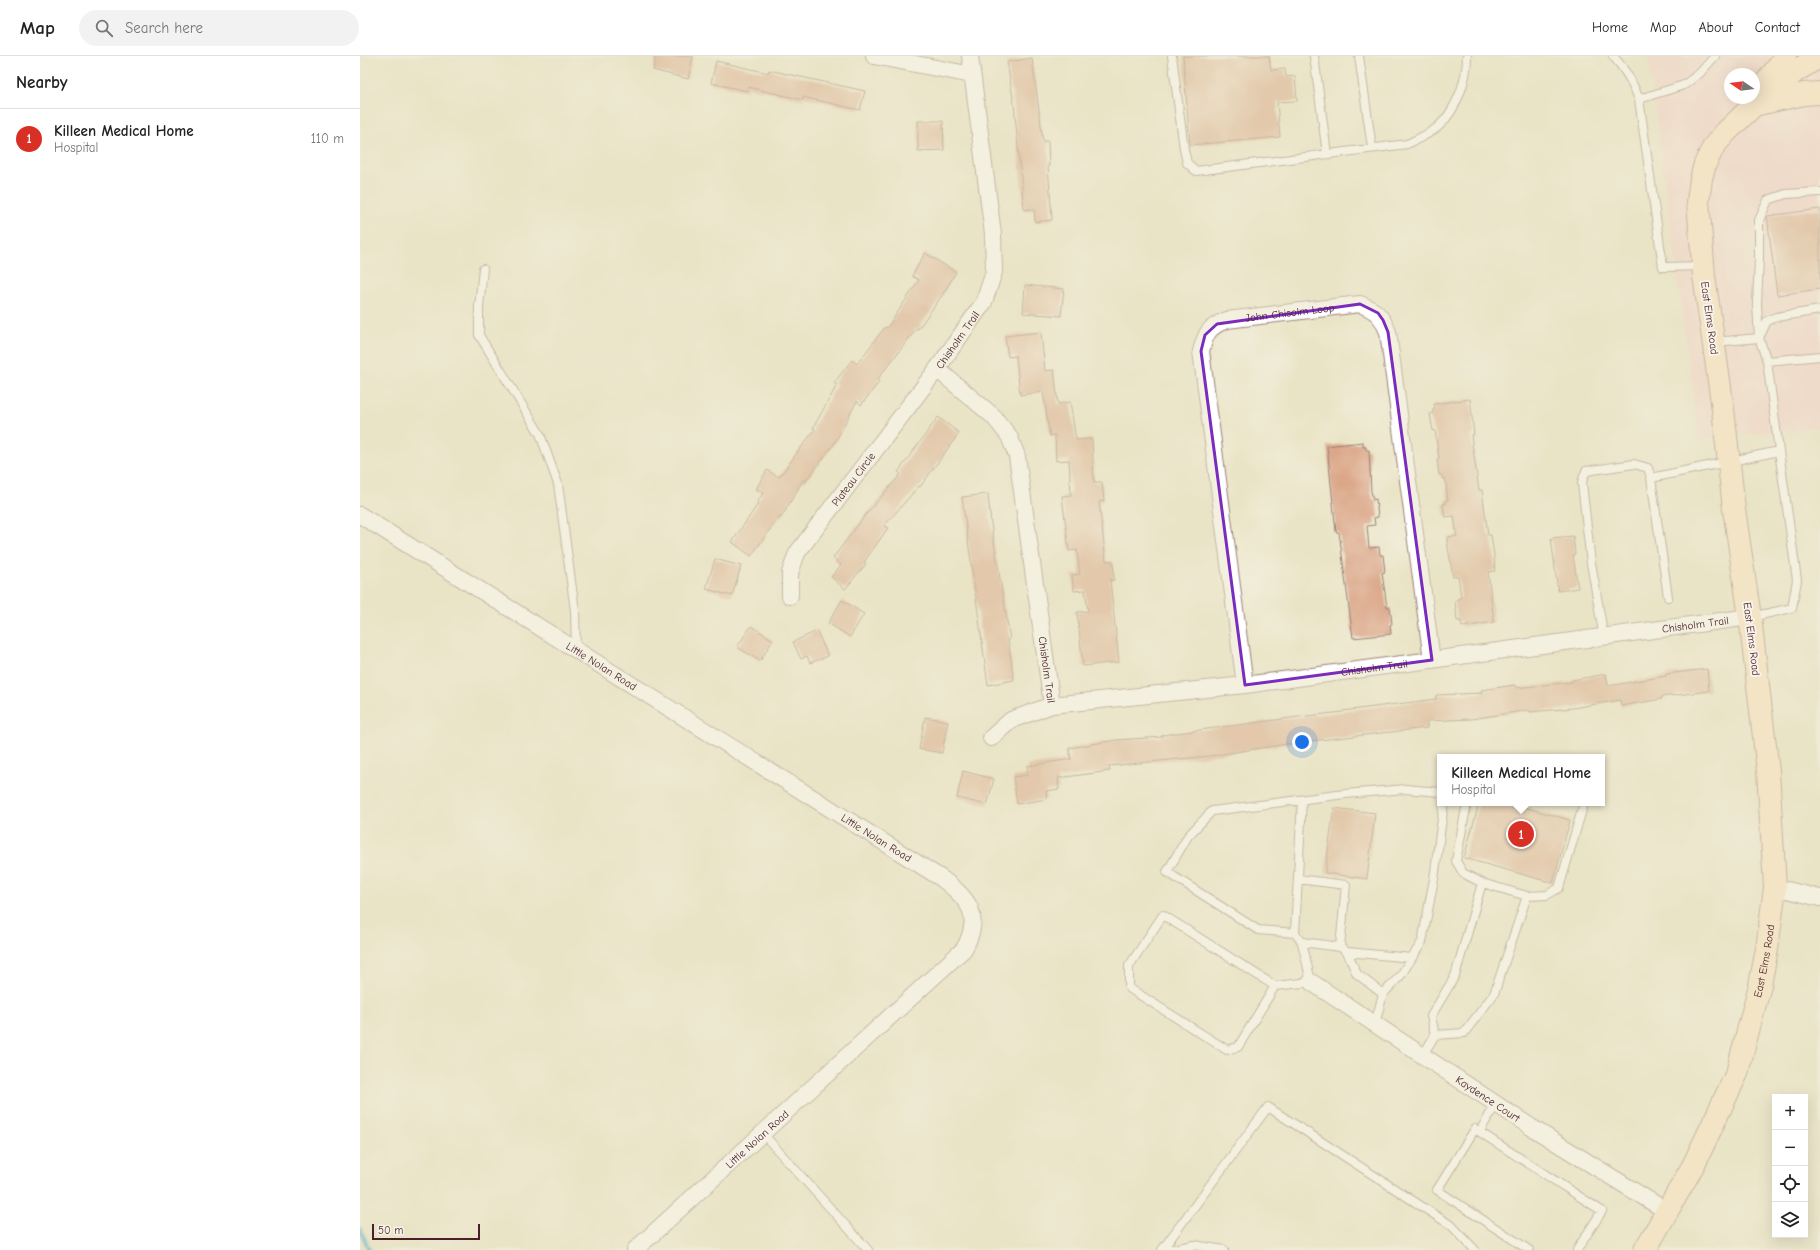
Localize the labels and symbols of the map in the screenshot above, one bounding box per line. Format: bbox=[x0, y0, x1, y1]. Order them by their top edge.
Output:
north arrow bbox=[1724, 68, 1760, 104]
street label: East Elms Road bbox=[1698, 281, 1721, 356]
street label: John Chisolm Loop bbox=[1244, 301, 1335, 325]
street label: Chisholm Trail bbox=[933, 309, 982, 371]
street label: Plateau Circle bbox=[829, 450, 878, 509]
street label: East Elms Road bbox=[1741, 602, 1762, 677]
street label: Chisholm Trail bbox=[1661, 614, 1730, 636]
street label: Chisholm Trail bbox=[1035, 636, 1058, 704]
street label: Little Nolan Road bbox=[564, 640, 639, 693]
street label: Chisholm Trail bbox=[1340, 657, 1408, 679]
your location bbox=[1292, 732, 1312, 752]
street label: Little Nolan Road bbox=[839, 811, 914, 865]
pin: 1 bbox=[1508, 819, 1534, 849]
street label: East Elms Road bbox=[1751, 924, 1777, 999]
street label: Kaydence Court bbox=[1453, 1073, 1523, 1125]
street label: Little Nolan Road bbox=[723, 1107, 792, 1171]
scale bar bbox=[372, 1222, 480, 1241]

